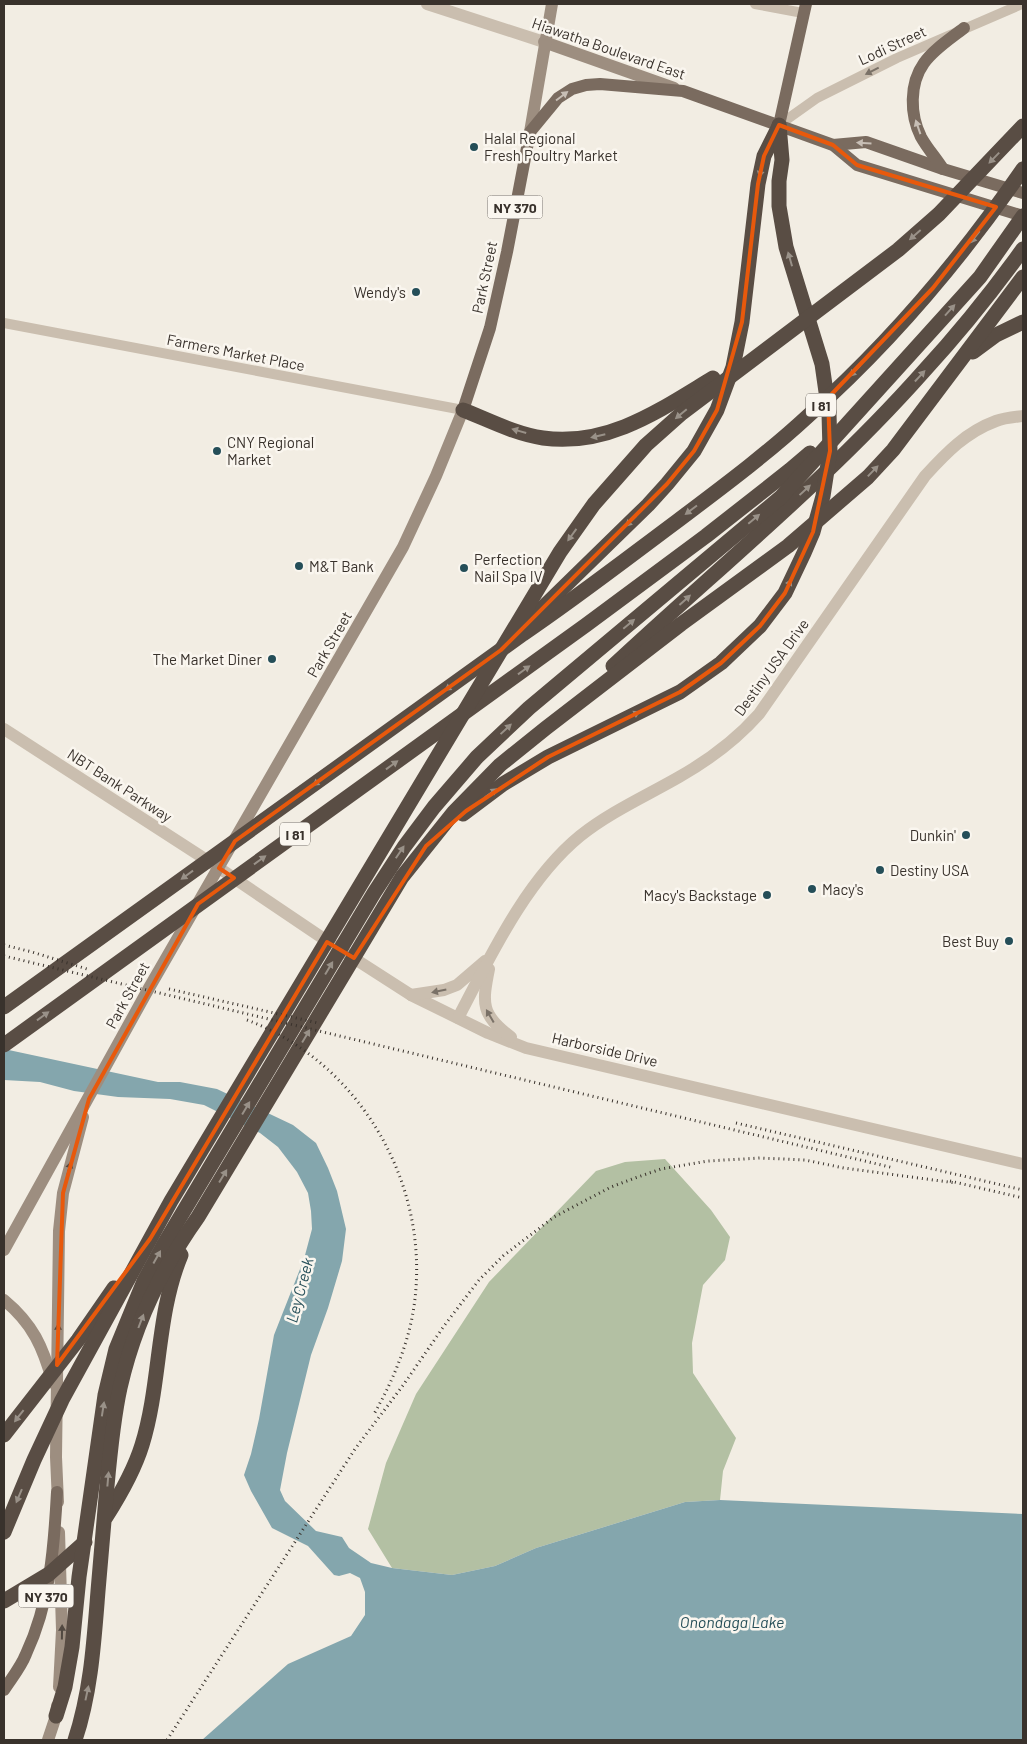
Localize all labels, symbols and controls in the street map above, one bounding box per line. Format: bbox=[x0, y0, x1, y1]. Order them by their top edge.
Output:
street label: Hiawatha Boulevard East bbox=[530, 13, 688, 83]
street label: Lodi Street bbox=[855, 21, 929, 69]
one-way arrow bbox=[865, 66, 880, 75]
one-way arrow bbox=[555, 91, 569, 101]
one-way arrow bbox=[914, 119, 922, 134]
place label: Halal Regional Fresh Poultry Market bbox=[484, 129, 618, 164]
one-way arrow bbox=[855, 139, 871, 147]
marker: Halal Regional Fresh Poultry Market bbox=[468, 141, 480, 153]
one-way arrow bbox=[988, 152, 1000, 164]
one-way arrow bbox=[757, 162, 765, 177]
road number: NY 370 bbox=[488, 196, 542, 218]
one-way arrow bbox=[909, 229, 922, 240]
one-way arrow bbox=[969, 230, 980, 243]
street label: Park Street bbox=[468, 239, 500, 315]
one-way arrow bbox=[785, 251, 793, 266]
place label: Wendy's bbox=[354, 283, 406, 301]
marker: Wendy's bbox=[410, 286, 422, 298]
one-way arrow bbox=[945, 304, 956, 317]
street label: Farmers Market Place bbox=[165, 330, 307, 374]
one-way arrow bbox=[849, 365, 861, 377]
one-way arrow bbox=[914, 370, 926, 382]
road number: I 81 bbox=[806, 394, 836, 416]
one-way arrow bbox=[674, 409, 687, 420]
one-way arrow bbox=[511, 427, 526, 435]
one-way arrow bbox=[590, 432, 606, 440]
place label: CNY Regional Market bbox=[227, 433, 314, 468]
marker: CNY Regional Market bbox=[211, 445, 223, 457]
one-way arrow bbox=[867, 465, 879, 477]
one-way arrow bbox=[798, 484, 810, 496]
one-way arrow bbox=[685, 505, 698, 516]
one-way arrow bbox=[747, 514, 760, 525]
one-way arrow bbox=[626, 515, 638, 527]
one-way arrow bbox=[567, 528, 577, 541]
place label: Perfection Nail Spa IV bbox=[474, 550, 543, 585]
place label: M&T Bank bbox=[309, 557, 374, 575]
marker: M&T Bank bbox=[293, 560, 305, 572]
marker: Perfection Nail Spa IV bbox=[458, 562, 470, 574]
one-way arrow bbox=[784, 579, 792, 594]
one-way arrow bbox=[679, 594, 691, 606]
street label: Park Street bbox=[303, 608, 355, 680]
street label: Destiny USA Drive bbox=[730, 615, 812, 719]
one-way arrow bbox=[623, 618, 636, 629]
place label: The Market Diner bbox=[153, 650, 263, 668]
marker: The Market Diner bbox=[266, 653, 278, 665]
one-way arrow bbox=[517, 665, 531, 675]
one-way arrow bbox=[444, 681, 458, 691]
one-way arrow bbox=[626, 711, 641, 719]
one-way arrow bbox=[500, 723, 512, 735]
street label: NBT Bank Parkway bbox=[64, 745, 176, 826]
one-way arrow bbox=[385, 760, 399, 770]
one-way arrow bbox=[312, 776, 326, 786]
one-way arrow bbox=[484, 787, 497, 798]
road number: I 81 bbox=[280, 822, 310, 846]
place label: Dunkin' bbox=[910, 826, 956, 844]
marker: Dunkin' bbox=[960, 829, 972, 841]
one-way arrow bbox=[395, 845, 405, 859]
one-way arrow bbox=[253, 854, 266, 865]
place label: Destiny USA bbox=[890, 861, 969, 879]
marker: Destiny USA bbox=[874, 864, 886, 876]
one-way arrow bbox=[180, 870, 194, 880]
place label: Macy's bbox=[822, 880, 864, 898]
marker: Macy's bbox=[806, 883, 818, 895]
place label: Macy's Backstage bbox=[644, 886, 757, 904]
marker: Macy's Backstage bbox=[761, 889, 773, 901]
place label: Best Buy bbox=[942, 932, 999, 950]
marker: Best Buy bbox=[1003, 935, 1015, 947]
street label: Park Street bbox=[101, 959, 153, 1031]
one-way arrow bbox=[325, 961, 334, 974]
one-way arrow bbox=[431, 987, 447, 995]
one-way arrow bbox=[486, 1008, 494, 1023]
one-way arrow bbox=[36, 1011, 49, 1022]
street label: Harborside Drive bbox=[550, 1028, 660, 1070]
one-way arrow bbox=[302, 1030, 311, 1043]
one-way arrow bbox=[242, 1101, 251, 1114]
one-way arrow bbox=[65, 1162, 73, 1177]
one-way arrow bbox=[218, 1169, 227, 1182]
one-way arrow bbox=[153, 1249, 161, 1264]
water label: Ley Creek bbox=[281, 1255, 317, 1325]
one-way arrow bbox=[138, 1313, 145, 1328]
one-way arrow bbox=[54, 1322, 62, 1338]
one-way arrow bbox=[99, 1400, 107, 1416]
one-way arrow bbox=[13, 1409, 24, 1422]
one-way arrow bbox=[104, 1471, 112, 1487]
one-way arrow bbox=[14, 1489, 22, 1503]
road number: NY 370 bbox=[18, 1584, 74, 1608]
water label: Onondaga Lake bbox=[680, 1612, 784, 1631]
one-way arrow bbox=[58, 1624, 66, 1640]
one-way arrow bbox=[83, 1685, 91, 1701]

